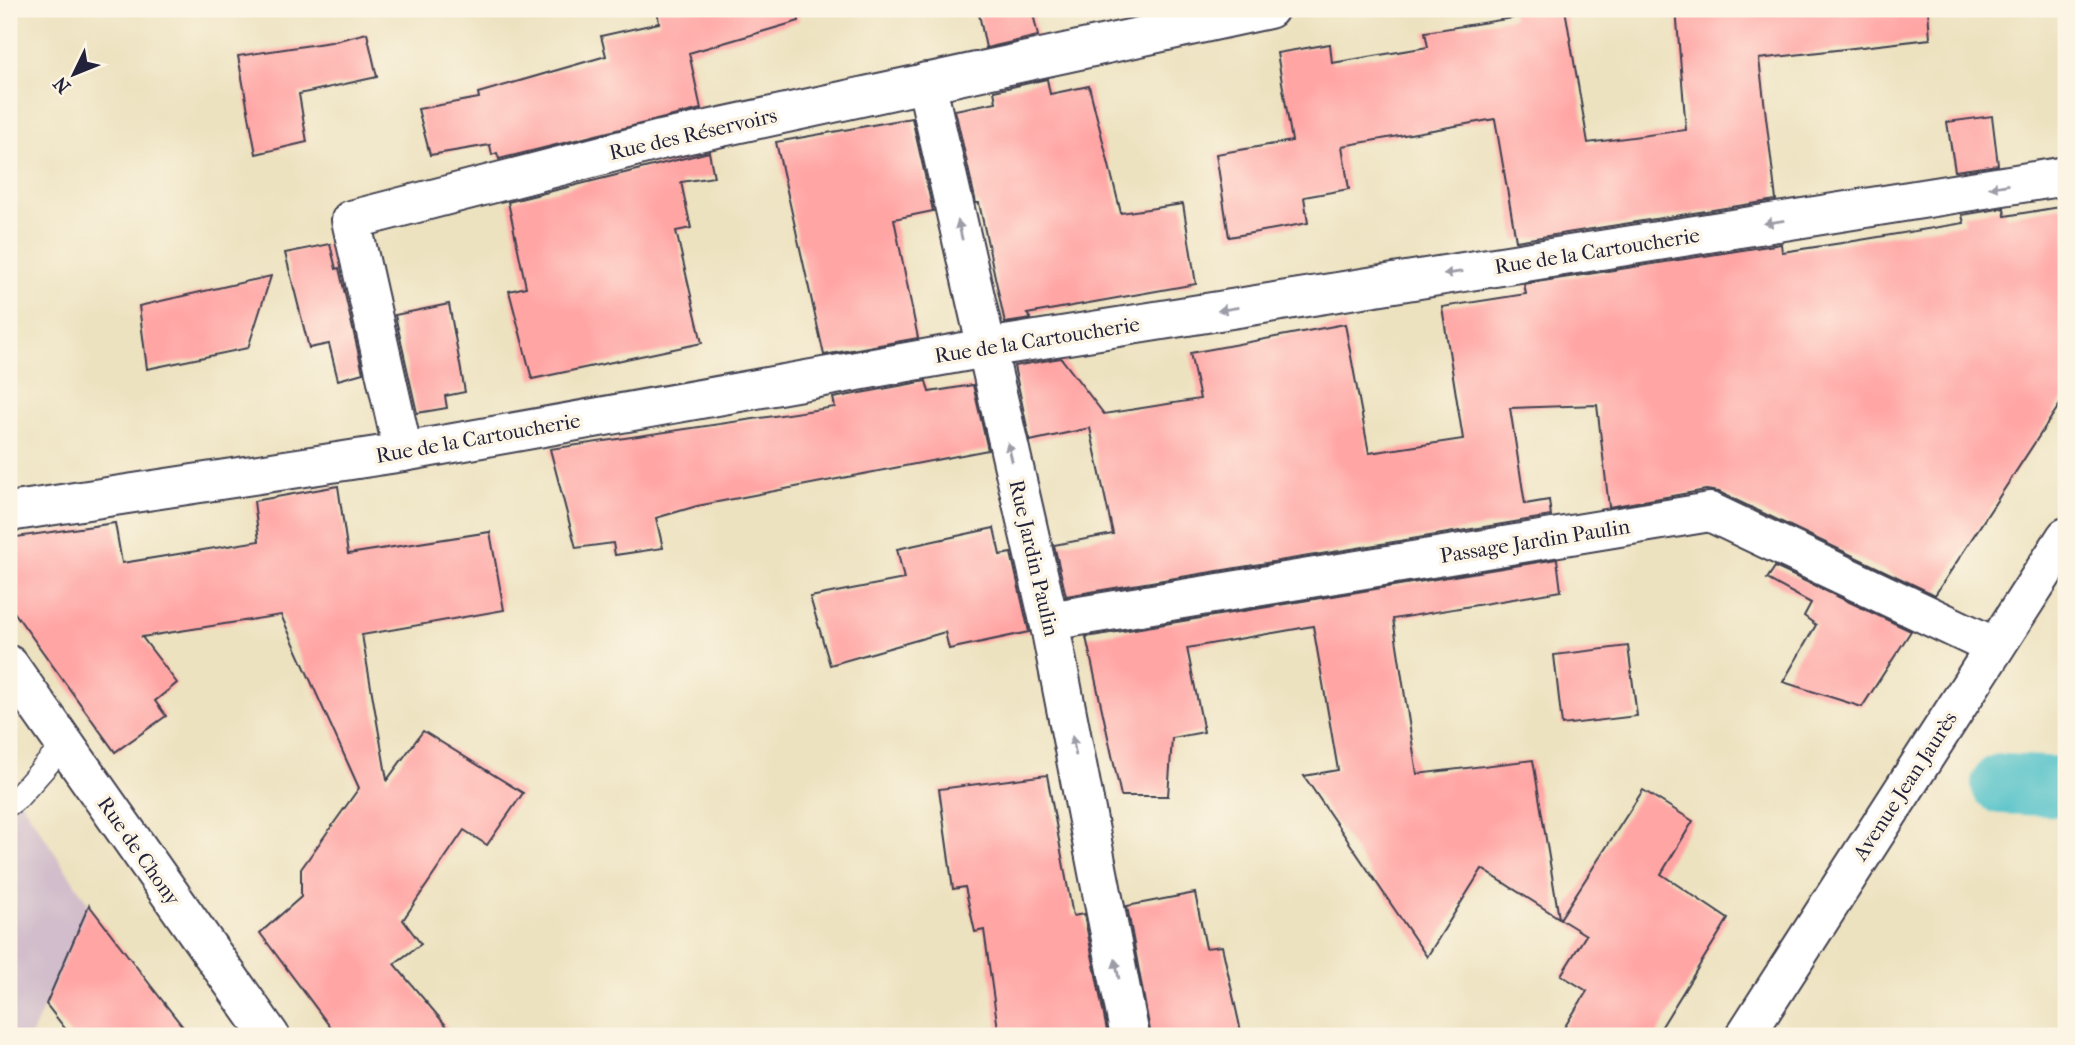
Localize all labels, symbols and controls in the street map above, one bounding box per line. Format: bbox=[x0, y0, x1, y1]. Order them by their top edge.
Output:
north arrow bbox=[38, 38, 108, 108]
text: N bbox=[49, 72, 75, 98]
street label: Rue des Réservoirs bbox=[607, 103, 780, 165]
one-way arrow bbox=[1988, 181, 2010, 192]
one-way arrow bbox=[1763, 217, 1785, 228]
one-way arrow bbox=[954, 219, 965, 241]
street label: Rue de la Cartoucherie bbox=[1493, 223, 1701, 279]
one-way arrow bbox=[1442, 268, 1464, 279]
one-way arrow bbox=[1217, 304, 1239, 315]
street label: Rue de la Cartoucherie bbox=[933, 312, 1141, 368]
street label: Rue de la Cartoucherie bbox=[374, 408, 582, 468]
one-way arrow bbox=[1004, 441, 1015, 463]
street label: Rue Jardin Paulin bbox=[1004, 477, 1064, 639]
street label: Passage Jardin Paulin bbox=[1438, 514, 1632, 568]
street label: Avenue Jean Jaurès bbox=[1847, 707, 1962, 866]
one-way arrow bbox=[1068, 735, 1079, 757]
street label: Rue de Chony bbox=[93, 792, 186, 911]
one-way arrow bbox=[1111, 958, 1122, 980]

